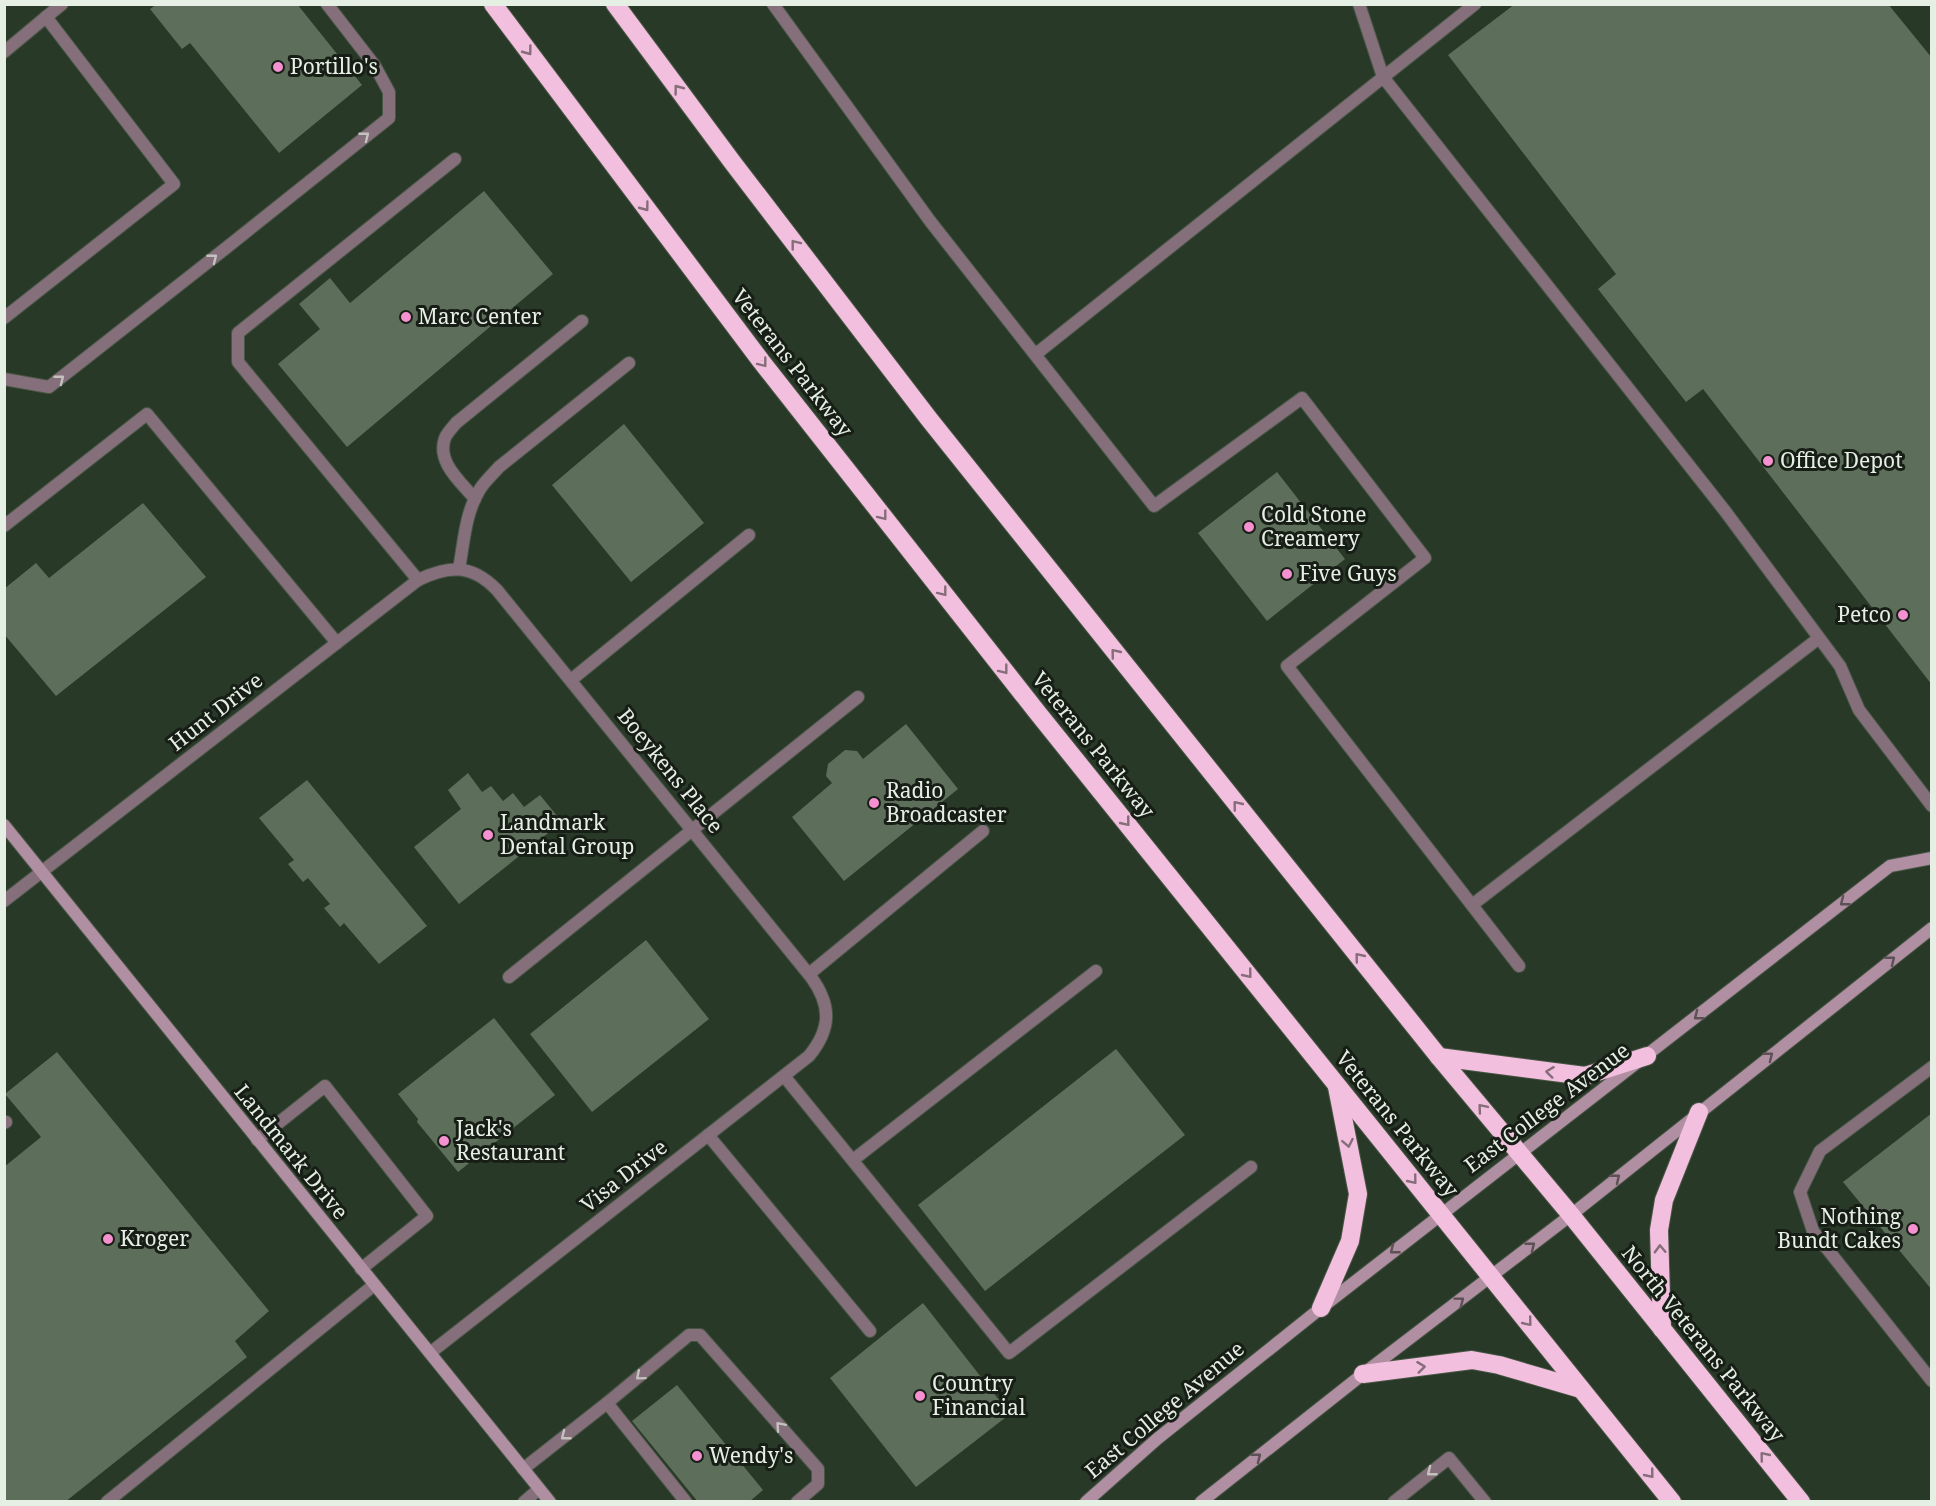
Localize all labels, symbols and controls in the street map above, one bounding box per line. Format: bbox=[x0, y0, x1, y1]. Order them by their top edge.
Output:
one-way arrow bbox=[521, 45, 532, 56]
place label: Portillo's bbox=[290, 52, 378, 80]
marker: Portillo's bbox=[271, 60, 285, 74]
one-way arrow bbox=[674, 85, 685, 96]
one-way arrow bbox=[358, 133, 369, 144]
one-way arrow bbox=[638, 201, 649, 212]
one-way arrow bbox=[792, 240, 803, 251]
one-way arrow bbox=[207, 255, 218, 266]
street label: Veterans Parkway bbox=[726, 283, 859, 442]
place label: Marc Center bbox=[418, 302, 542, 330]
marker: Marc Center bbox=[399, 310, 413, 324]
one-way arrow bbox=[755, 356, 766, 367]
one-way arrow bbox=[53, 375, 64, 386]
place label: Office Depot bbox=[1780, 446, 1903, 474]
marker: Office Depot bbox=[1761, 454, 1775, 468]
place label: Cold Stone Creamery bbox=[1261, 500, 1367, 552]
one-way arrow bbox=[876, 510, 887, 521]
marker: Cold Stone Creamery bbox=[1242, 520, 1256, 534]
place label: Five Guys bbox=[1299, 559, 1397, 587]
marker: Five Guys bbox=[1280, 567, 1294, 581]
one-way arrow bbox=[935, 585, 946, 596]
place label: Petco bbox=[1837, 600, 1891, 628]
marker: Petco bbox=[1896, 608, 1910, 622]
one-way arrow bbox=[1112, 648, 1123, 659]
one-way arrow bbox=[996, 663, 1007, 674]
street label: Veterans Parkway bbox=[1026, 665, 1162, 823]
street label: Hunt Drive bbox=[163, 666, 268, 757]
street label: Boeykens Place bbox=[612, 702, 730, 839]
place label: Radio Broadcaster bbox=[886, 776, 1007, 828]
marker: Radio Broadcaster bbox=[867, 796, 881, 810]
one-way arrow bbox=[1234, 801, 1245, 812]
place label: Landmark Dental Group bbox=[500, 808, 634, 860]
one-way arrow bbox=[1118, 816, 1129, 827]
marker: Landmark Dental Group bbox=[481, 828, 495, 842]
one-way arrow bbox=[1840, 894, 1851, 905]
one-way arrow bbox=[1356, 953, 1367, 964]
one-way arrow bbox=[1884, 956, 1895, 967]
one-way arrow bbox=[1240, 968, 1251, 979]
one-way arrow bbox=[1694, 1008, 1705, 1019]
street label: East College Avenue bbox=[1458, 1036, 1635, 1178]
street label: Veterans Parkway bbox=[1330, 1044, 1466, 1202]
one-way arrow bbox=[1762, 1053, 1773, 1064]
one-way arrow bbox=[1545, 1066, 1554, 1078]
street label: Landmark Drive bbox=[229, 1078, 355, 1225]
one-way arrow bbox=[1478, 1104, 1489, 1115]
place label: Jack's Restaurant bbox=[455, 1114, 565, 1166]
street label: Visa Drive bbox=[574, 1132, 673, 1218]
marker: Jack's Restaurant bbox=[437, 1134, 451, 1148]
one-way arrow bbox=[1341, 1137, 1354, 1147]
one-way arrow bbox=[1406, 1173, 1417, 1184]
one-way arrow bbox=[1610, 1174, 1621, 1185]
place label: Nothing Bundt Cakes bbox=[1777, 1202, 1902, 1254]
marker: Nothing Bundt Cakes bbox=[1906, 1222, 1920, 1236]
place label: Kroger bbox=[120, 1224, 189, 1252]
marker: Kroger bbox=[101, 1232, 115, 1246]
street label: North Veterans Parkway bbox=[1616, 1239, 1792, 1447]
one-way arrow bbox=[1390, 1242, 1401, 1253]
one-way arrow bbox=[1524, 1242, 1535, 1253]
one-way arrow bbox=[1654, 1245, 1666, 1254]
one-way arrow bbox=[1453, 1297, 1464, 1308]
one-way arrow bbox=[1521, 1315, 1532, 1326]
street label: East College Avenue bbox=[1079, 1334, 1250, 1484]
one-way arrow bbox=[1416, 1361, 1425, 1373]
one-way arrow bbox=[636, 1368, 647, 1379]
place label: Country Financial bbox=[932, 1369, 1026, 1421]
marker: Country Financial bbox=[913, 1389, 927, 1403]
one-way arrow bbox=[776, 1422, 787, 1433]
one-way arrow bbox=[561, 1429, 572, 1440]
place label: Wendy's bbox=[709, 1441, 793, 1469]
marker: Wendy's bbox=[690, 1449, 704, 1463]
one-way arrow bbox=[1761, 1452, 1772, 1463]
one-way arrow bbox=[1251, 1453, 1262, 1464]
one-way arrow bbox=[1427, 1465, 1438, 1476]
one-way arrow bbox=[1643, 1467, 1654, 1478]

